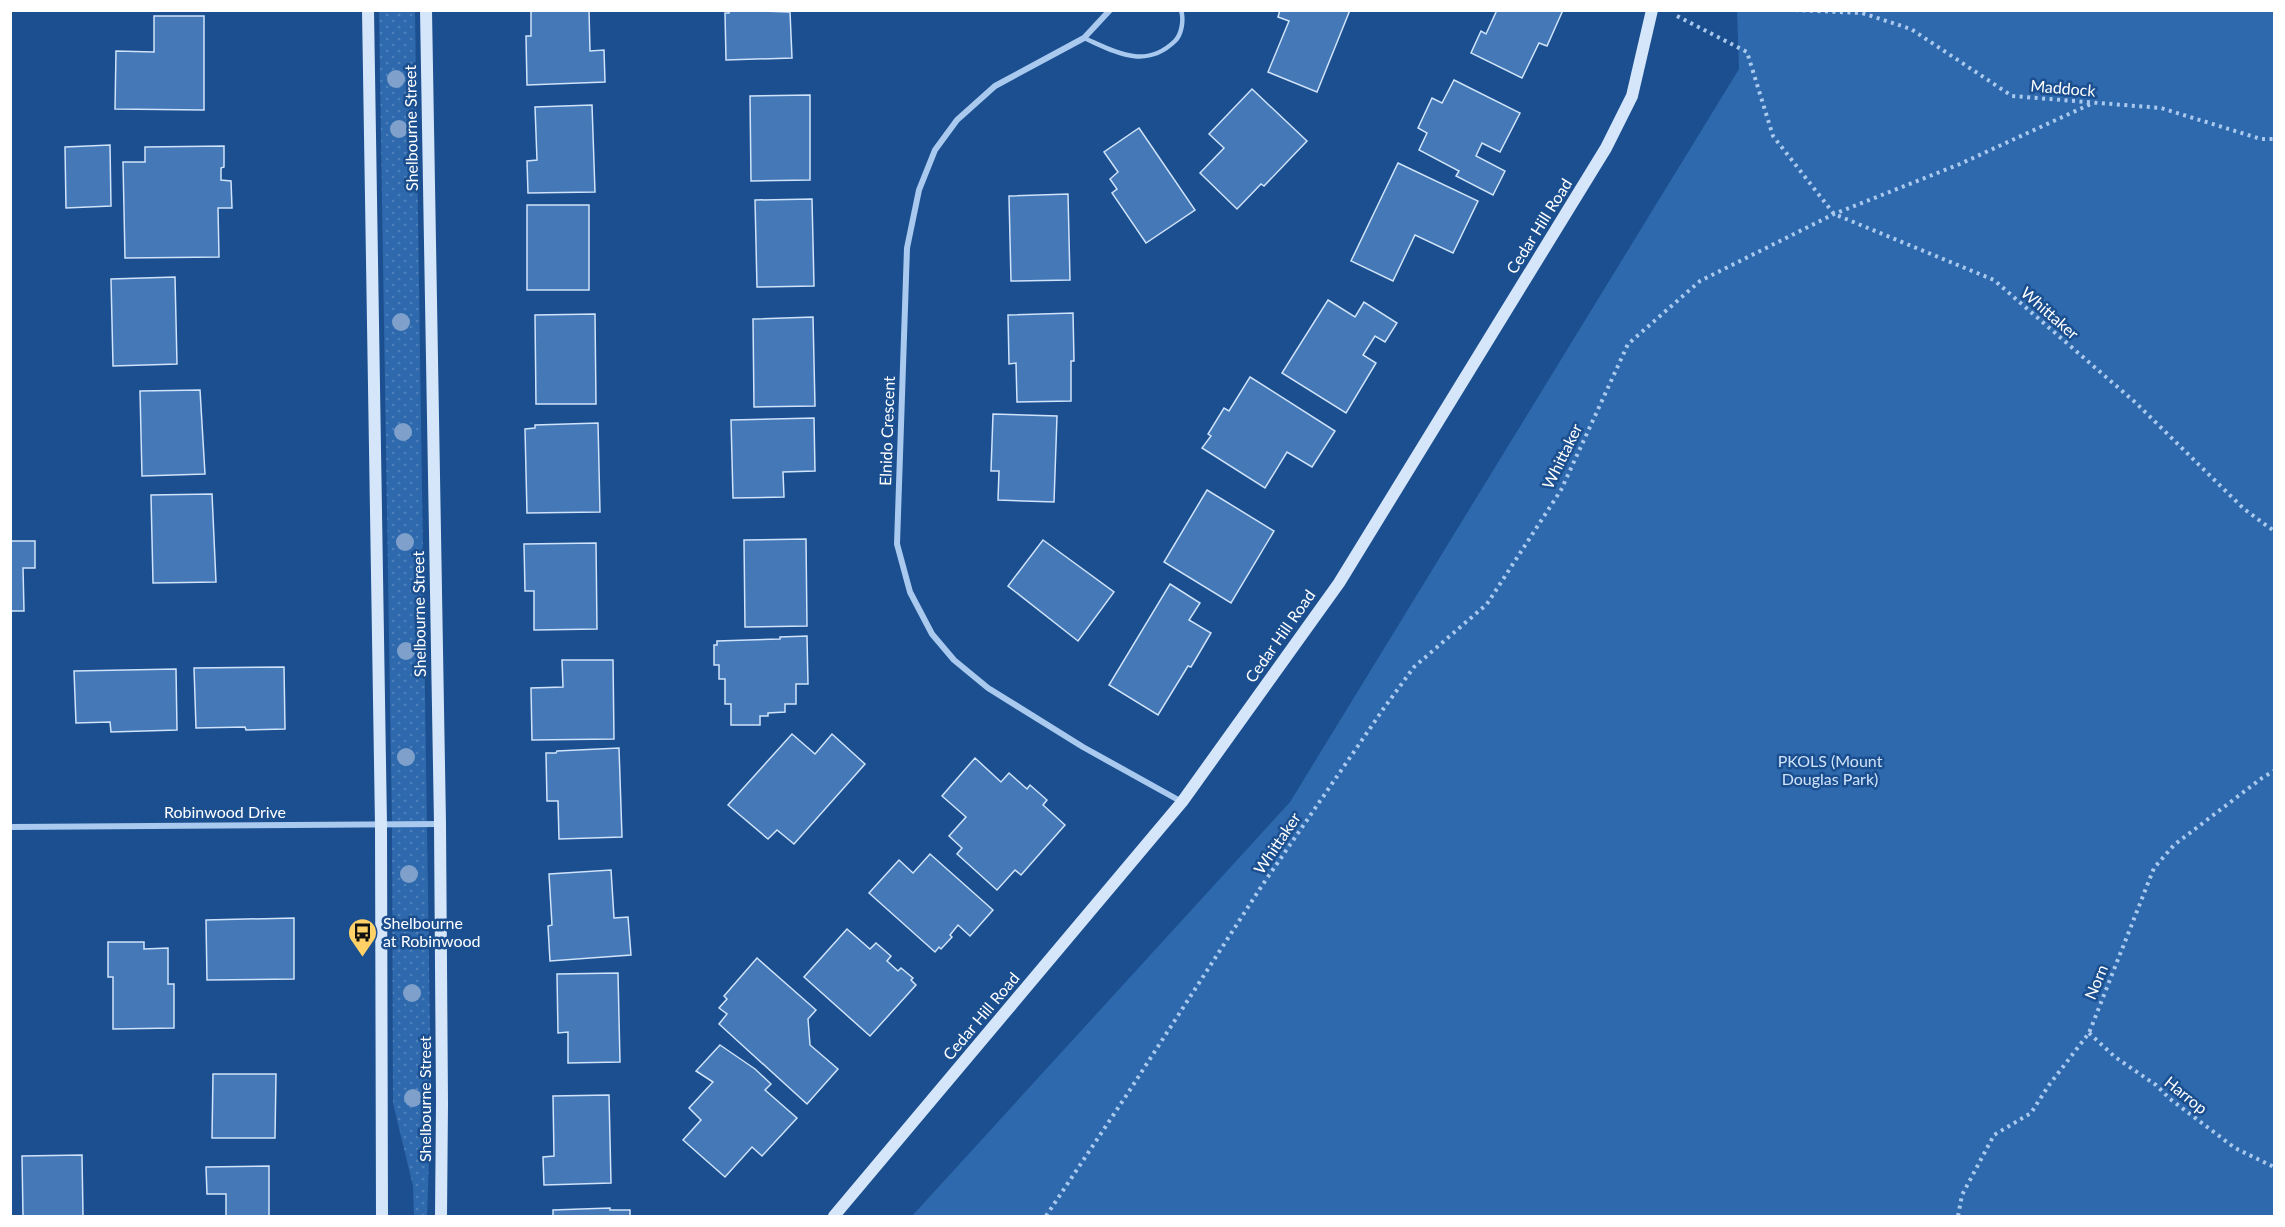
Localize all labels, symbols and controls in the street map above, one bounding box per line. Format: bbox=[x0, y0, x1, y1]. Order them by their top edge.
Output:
street label: Shelbourne Street bbox=[400, 65, 421, 191]
street label: Maddock bbox=[2030, 75, 2097, 100]
street label: Cedar Hill Road bbox=[1502, 175, 1575, 277]
street label: Whittaker bbox=[2018, 282, 2083, 343]
street label: Elnido Crescent bbox=[875, 376, 898, 486]
street label: Whittaker bbox=[1538, 420, 1586, 491]
street label: Shelbourne Street bbox=[408, 551, 429, 677]
street label: Cedar Hill Road bbox=[1241, 586, 1319, 686]
park label: PKOLS (Mount Douglas Park) bbox=[1778, 751, 1883, 788]
street label: Robinwood Drive bbox=[164, 802, 286, 821]
street label: Whittaker bbox=[1249, 808, 1304, 877]
place label: Shelbourne at Robinwood bbox=[383, 913, 481, 950]
bus stop icon: Shelbourne at Robinwood bbox=[346, 916, 378, 958]
street label: Norn bbox=[2080, 962, 2111, 1002]
street label: Cedar Hill Road bbox=[938, 968, 1023, 1063]
street label: Shelbourne Street bbox=[415, 1036, 434, 1162]
street label: Harrop bbox=[2161, 1072, 2211, 1118]

